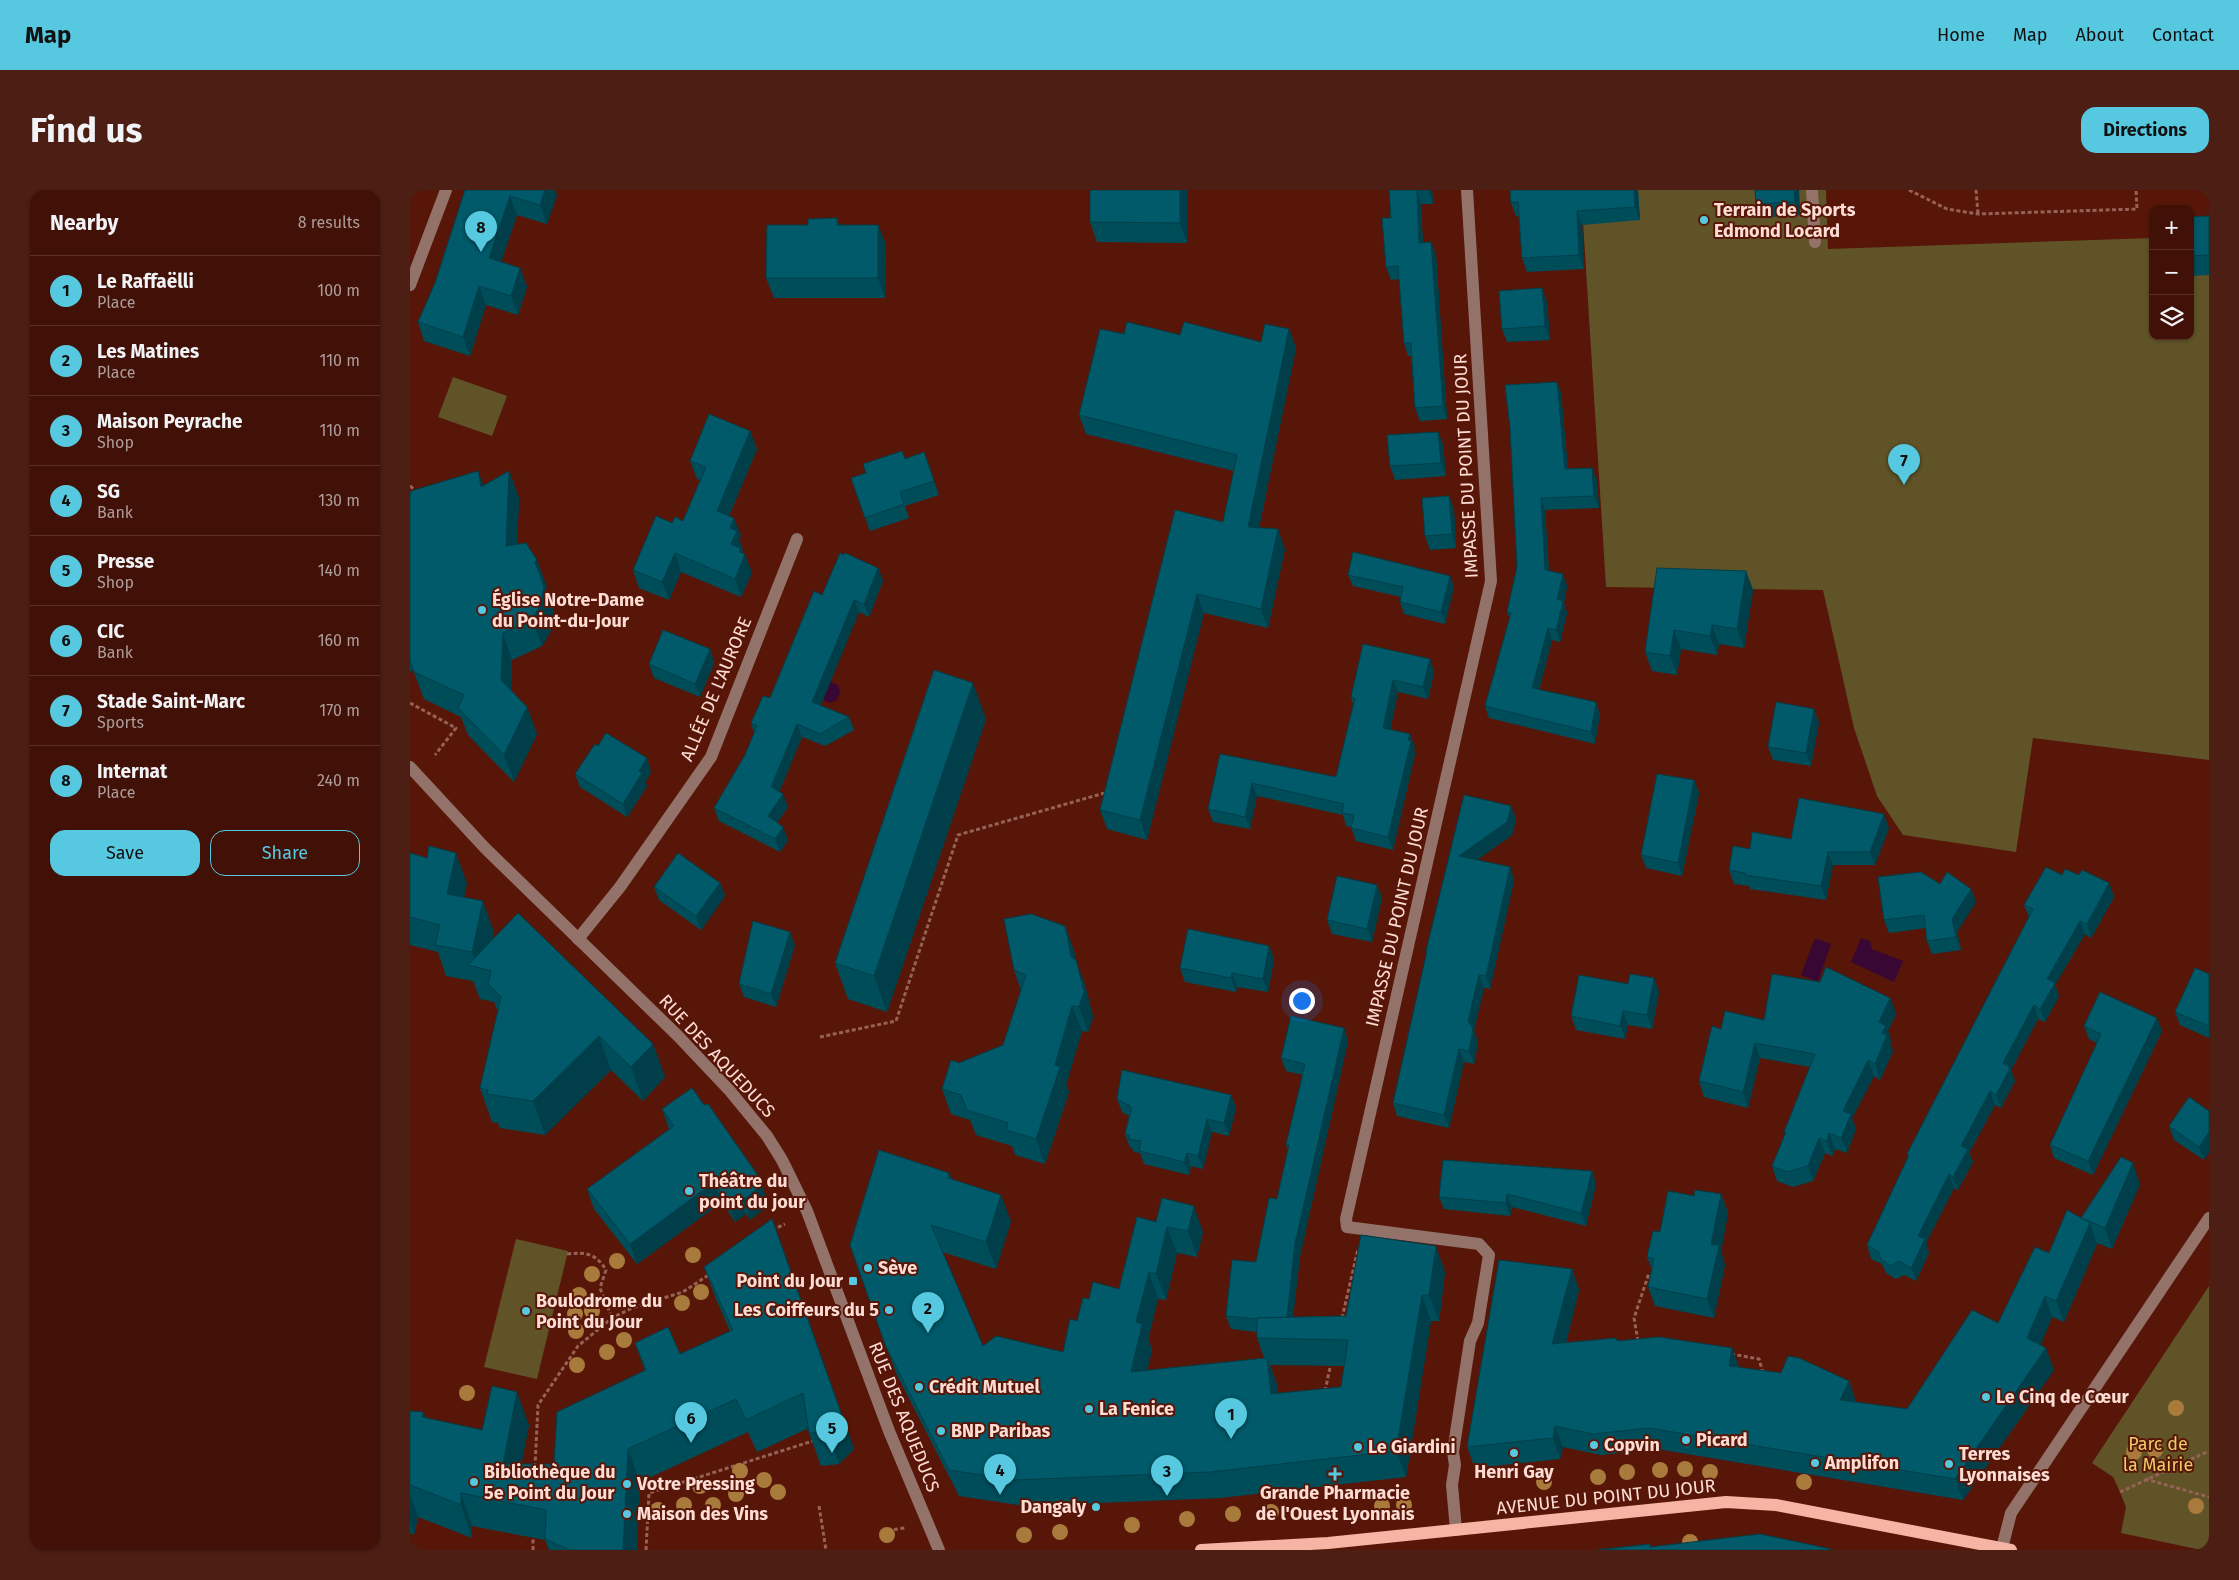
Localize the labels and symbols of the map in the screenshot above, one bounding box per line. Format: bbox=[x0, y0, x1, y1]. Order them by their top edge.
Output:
place label: Terrain de Sports Edmond Locard bbox=[1714, 199, 1856, 242]
pin: 8 bbox=[465, 211, 497, 252]
marker: Terrain de Sports Edmond Locard bbox=[1698, 214, 1710, 226]
street label: IMPASSE DU POINT DU JOUR bbox=[1449, 353, 1483, 579]
pin: 7 bbox=[1888, 444, 1920, 485]
place label: Église Notre-Dame du Point-du-Jour bbox=[492, 588, 644, 632]
marker: Église Notre-Dame du Point-du-Jour bbox=[476, 604, 488, 616]
street label: ALLÉE DE L'AURORE bbox=[675, 613, 756, 764]
street label: IMPASSE DU POINT DU JOUR bbox=[1361, 805, 1433, 1029]
your location bbox=[1289, 988, 1315, 1014]
street label: RUE DES AQUEDUCS bbox=[654, 990, 780, 1122]
place label: Théâtre du point du jour bbox=[699, 1170, 806, 1213]
marker: Théâtre du point du jour bbox=[683, 1185, 695, 1197]
place label: Sève bbox=[878, 1257, 917, 1279]
marker: Sève bbox=[862, 1262, 874, 1274]
place label: Point du Jour bbox=[736, 1270, 844, 1292]
marker: Point du Jour bbox=[847, 1275, 859, 1287]
place label: Boulodrome du Point du Jour bbox=[536, 1290, 662, 1333]
pin: 2 bbox=[912, 1292, 944, 1333]
place label: Les Coiffeurs du 5 bbox=[734, 1299, 879, 1321]
marker: Les Coiffeurs du 5 bbox=[883, 1304, 895, 1316]
marker: Boulodrome du Point du Jour bbox=[520, 1305, 532, 1317]
street label: RUE DES AQUEDUCS bbox=[864, 1339, 944, 1495]
place label: Crédit Mutuel bbox=[929, 1376, 1040, 1398]
marker: Crédit Mutuel bbox=[913, 1381, 925, 1393]
place label: Le Cinq de Cœur bbox=[1996, 1386, 2129, 1408]
marker: Le Cinq de Cœur bbox=[1980, 1391, 1992, 1403]
place label: La Fenice bbox=[1099, 1398, 1174, 1420]
pin: 1 bbox=[1215, 1398, 1247, 1439]
pin: 6 bbox=[675, 1402, 707, 1443]
marker: La Fenice bbox=[1083, 1403, 1095, 1415]
pin: 5 bbox=[816, 1412, 848, 1453]
place label: BNP Paribas bbox=[951, 1420, 1050, 1442]
marker: BNP Paribas bbox=[935, 1425, 947, 1437]
place label: Picard bbox=[1696, 1429, 1748, 1451]
park label: Parc de la Mairie bbox=[2123, 1433, 2193, 1476]
place label: Copvin bbox=[1604, 1434, 1660, 1456]
marker: Picard bbox=[1680, 1434, 1692, 1446]
place label: Le Giardini bbox=[1368, 1436, 1456, 1458]
marker: Copvin bbox=[1588, 1439, 1600, 1451]
marker: Le Giardini bbox=[1352, 1441, 1364, 1453]
place label: Terres Lyonnaises bbox=[1959, 1443, 2050, 1486]
marker: Henri Gay bbox=[1508, 1447, 1520, 1459]
place label: Amplifon bbox=[1824, 1452, 1899, 1474]
pin: 4 bbox=[984, 1454, 1016, 1495]
pin: 3 bbox=[1151, 1455, 1183, 1496]
marker: Amplifon bbox=[1809, 1457, 1821, 1469]
marker: Terres Lyonnaises bbox=[1943, 1458, 1955, 1470]
place label: Bibliothèque du 5e Point du Jour bbox=[484, 1461, 616, 1504]
place label: Henri Gay bbox=[1474, 1461, 1554, 1483]
marker: Grande Pharmacie de l'Ouest Lyonnais bbox=[1329, 1468, 1341, 1480]
place label: Votre Pressing bbox=[636, 1473, 755, 1495]
street label: AVENUE DU POINT DU JOUR bbox=[1495, 1475, 1717, 1519]
marker: Bibliothèque du 5e Point du Jour bbox=[468, 1476, 480, 1488]
marker: Votre Pressing bbox=[621, 1478, 633, 1490]
place label: Grande Pharmacie de l'Ouest Lyonnais bbox=[1256, 1482, 1415, 1525]
place label: Dangaly bbox=[1021, 1496, 1087, 1518]
marker: Dangaly bbox=[1090, 1501, 1102, 1513]
place label: Maison des Vins bbox=[637, 1503, 768, 1525]
marker: Maison des Vins bbox=[621, 1508, 633, 1520]

